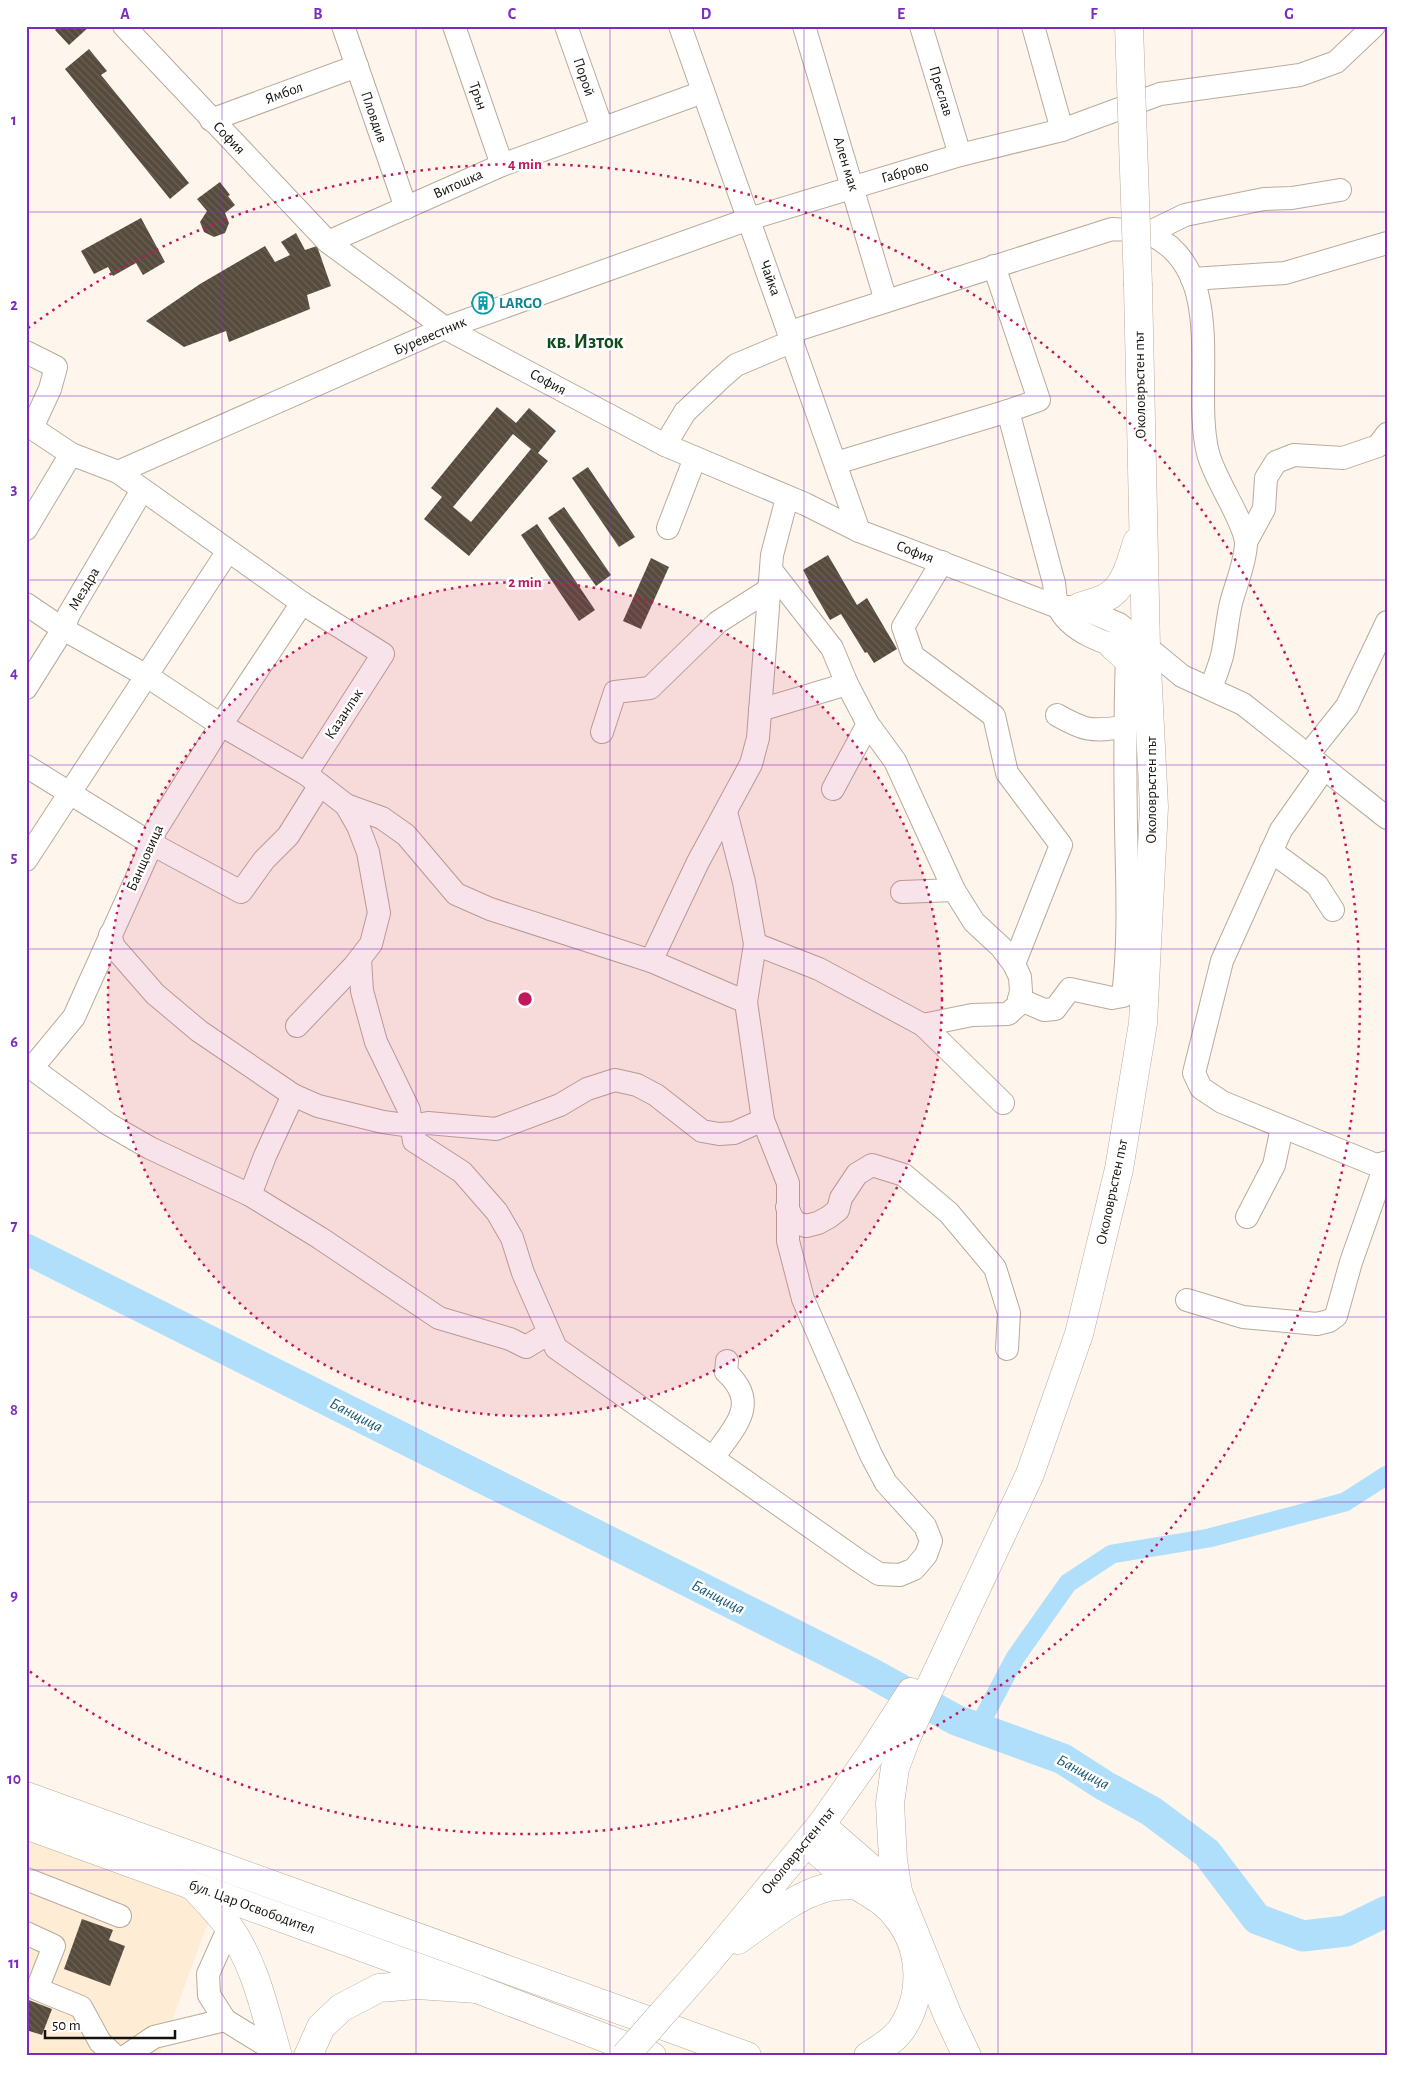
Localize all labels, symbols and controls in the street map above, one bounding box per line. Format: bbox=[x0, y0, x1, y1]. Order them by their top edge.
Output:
text: A bbox=[120, 6, 130, 22]
text: B bbox=[313, 6, 323, 22]
text: C bbox=[508, 6, 517, 22]
text: D bbox=[701, 6, 712, 22]
text: E bbox=[897, 6, 905, 22]
text: F bbox=[1090, 6, 1098, 22]
text: G bbox=[1284, 6, 1294, 22]
street label: Порой bbox=[570, 56, 598, 98]
street label: Преслав bbox=[926, 64, 956, 118]
street label: Ямбол bbox=[263, 79, 305, 107]
street label: Трън bbox=[466, 80, 490, 112]
street label: Пловдив bbox=[358, 89, 390, 145]
text: 1 bbox=[11, 112, 17, 128]
street label: София bbox=[210, 119, 248, 157]
street label: Ален мак bbox=[831, 135, 861, 193]
text: 4 min bbox=[508, 157, 542, 172]
street label: Габрово bbox=[880, 158, 930, 186]
street label: Витошка bbox=[431, 166, 485, 202]
street label: Чайка bbox=[757, 258, 783, 298]
building icon: LARGO bbox=[471, 291, 495, 315]
place label: LARGO bbox=[499, 296, 542, 311]
text: 2 bbox=[10, 297, 18, 313]
street label: Буревестник bbox=[391, 314, 469, 358]
street label: Околовръстен път bbox=[1132, 331, 1148, 439]
district label: кв. Изток bbox=[546, 332, 624, 352]
street label: София bbox=[527, 366, 569, 398]
text: 3 bbox=[11, 481, 18, 497]
street label: София bbox=[894, 538, 936, 566]
street label: Мездра bbox=[66, 565, 102, 613]
text: 2 min bbox=[508, 575, 542, 590]
text: 4 bbox=[10, 665, 18, 681]
street label: Казанлък bbox=[322, 686, 366, 742]
street label: Околовръстен път bbox=[1144, 736, 1159, 844]
street label: Банщовица bbox=[124, 822, 166, 893]
text: 5 bbox=[11, 849, 18, 865]
centre of rings bbox=[516, 990, 534, 1008]
text: 6 bbox=[10, 1034, 18, 1050]
street label: Околовръстен път bbox=[1093, 1137, 1131, 1246]
text: 7 bbox=[11, 1218, 18, 1234]
water label: Банщица bbox=[327, 1395, 385, 1435]
text: 8 bbox=[10, 1402, 18, 1418]
water label: Банщица bbox=[689, 1577, 747, 1617]
text: 9 bbox=[10, 1587, 18, 1603]
water label: Банщица bbox=[1054, 1752, 1112, 1792]
text: 10 bbox=[7, 1771, 21, 1787]
street label: Околовръстен път bbox=[758, 1804, 838, 1897]
street label: бул. Цар Освободител bbox=[187, 1877, 317, 1937]
text: 11 bbox=[8, 1955, 20, 1971]
scale bar bbox=[45, 2007, 175, 2039]
text: 50 m bbox=[52, 2018, 81, 2033]

